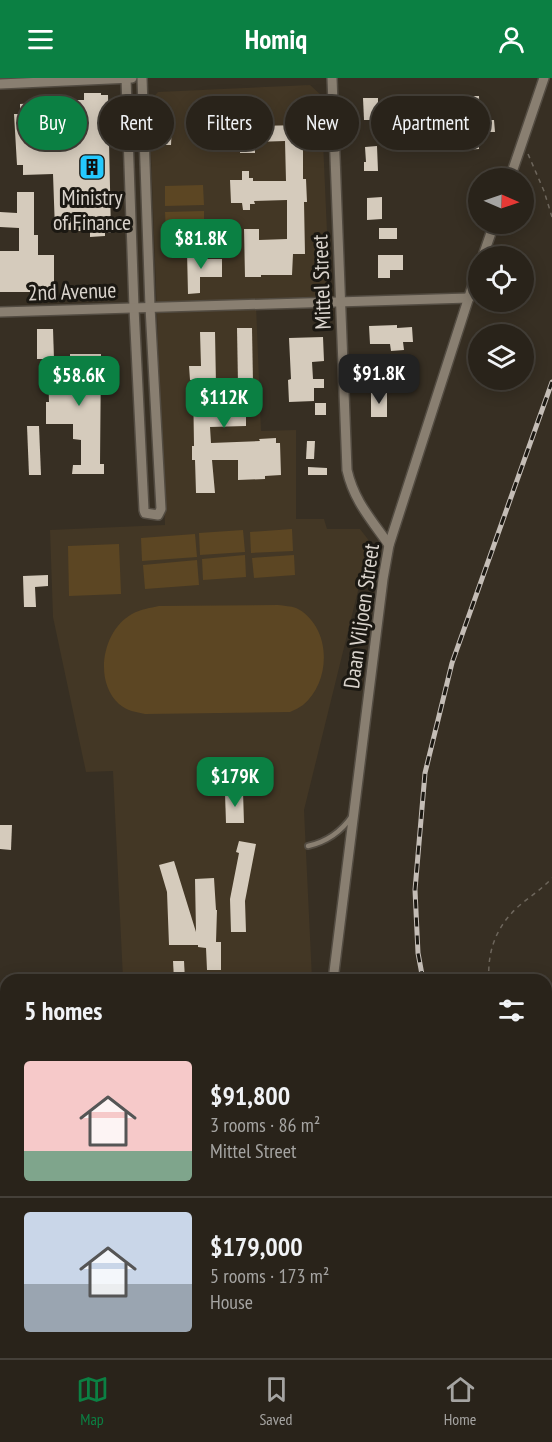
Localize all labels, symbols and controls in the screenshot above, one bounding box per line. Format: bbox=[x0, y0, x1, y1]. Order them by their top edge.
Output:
text: Homiq bbox=[245, 22, 307, 56]
icon: menu bbox=[24, 23, 57, 56]
icon: person bbox=[495, 23, 528, 56]
chip: Buy bbox=[18, 96, 87, 150]
chip: Rent bbox=[99, 96, 174, 150]
chip: Filters bbox=[186, 96, 273, 150]
chip: New bbox=[285, 96, 359, 150]
chip: Apartment bbox=[371, 96, 490, 150]
building icon: Ministry of Finance bbox=[77, 152, 107, 182]
north arrow bbox=[468, 168, 534, 234]
map controls bbox=[468, 168, 534, 390]
place label: Ministry of Finance bbox=[53, 183, 131, 236]
pin: $81.8K bbox=[152, 219, 250, 270]
text: $81.8K bbox=[175, 225, 227, 251]
street label: Mittel Street bbox=[305, 234, 337, 330]
button: locate bbox=[468, 246, 534, 312]
street label: 2nd Avenue bbox=[27, 275, 117, 307]
button: layers bbox=[468, 324, 534, 390]
pin: $91.8K bbox=[330, 354, 428, 405]
pin: $58.6K bbox=[30, 356, 128, 407]
text: $91.8K bbox=[353, 360, 405, 386]
text: $58.6K bbox=[53, 362, 105, 388]
pin: $112K bbox=[182, 378, 266, 429]
text: $112K bbox=[200, 384, 248, 410]
street label: Daan Viljoen Street bbox=[337, 542, 385, 690]
pin: $179K bbox=[193, 757, 277, 808]
text: $179K bbox=[211, 763, 259, 789]
text: 5 homes bbox=[24, 994, 102, 1027]
icon: filters bbox=[495, 994, 528, 1027]
text: $91,800 bbox=[210, 1079, 290, 1112]
icon: home bbox=[72, 1085, 144, 1157]
text: 3 rooms · 86 m² bbox=[210, 1112, 320, 1138]
text: Mittel Street bbox=[210, 1138, 296, 1164]
text: $179,000 bbox=[210, 1230, 303, 1263]
icon: home bbox=[72, 1236, 144, 1308]
text: 5 rooms · 173 m² bbox=[210, 1263, 329, 1289]
text: House bbox=[210, 1289, 253, 1315]
tab: Map bbox=[76, 1373, 109, 1429]
tab: Saved bbox=[260, 1373, 293, 1429]
tab: Home bbox=[444, 1373, 477, 1429]

